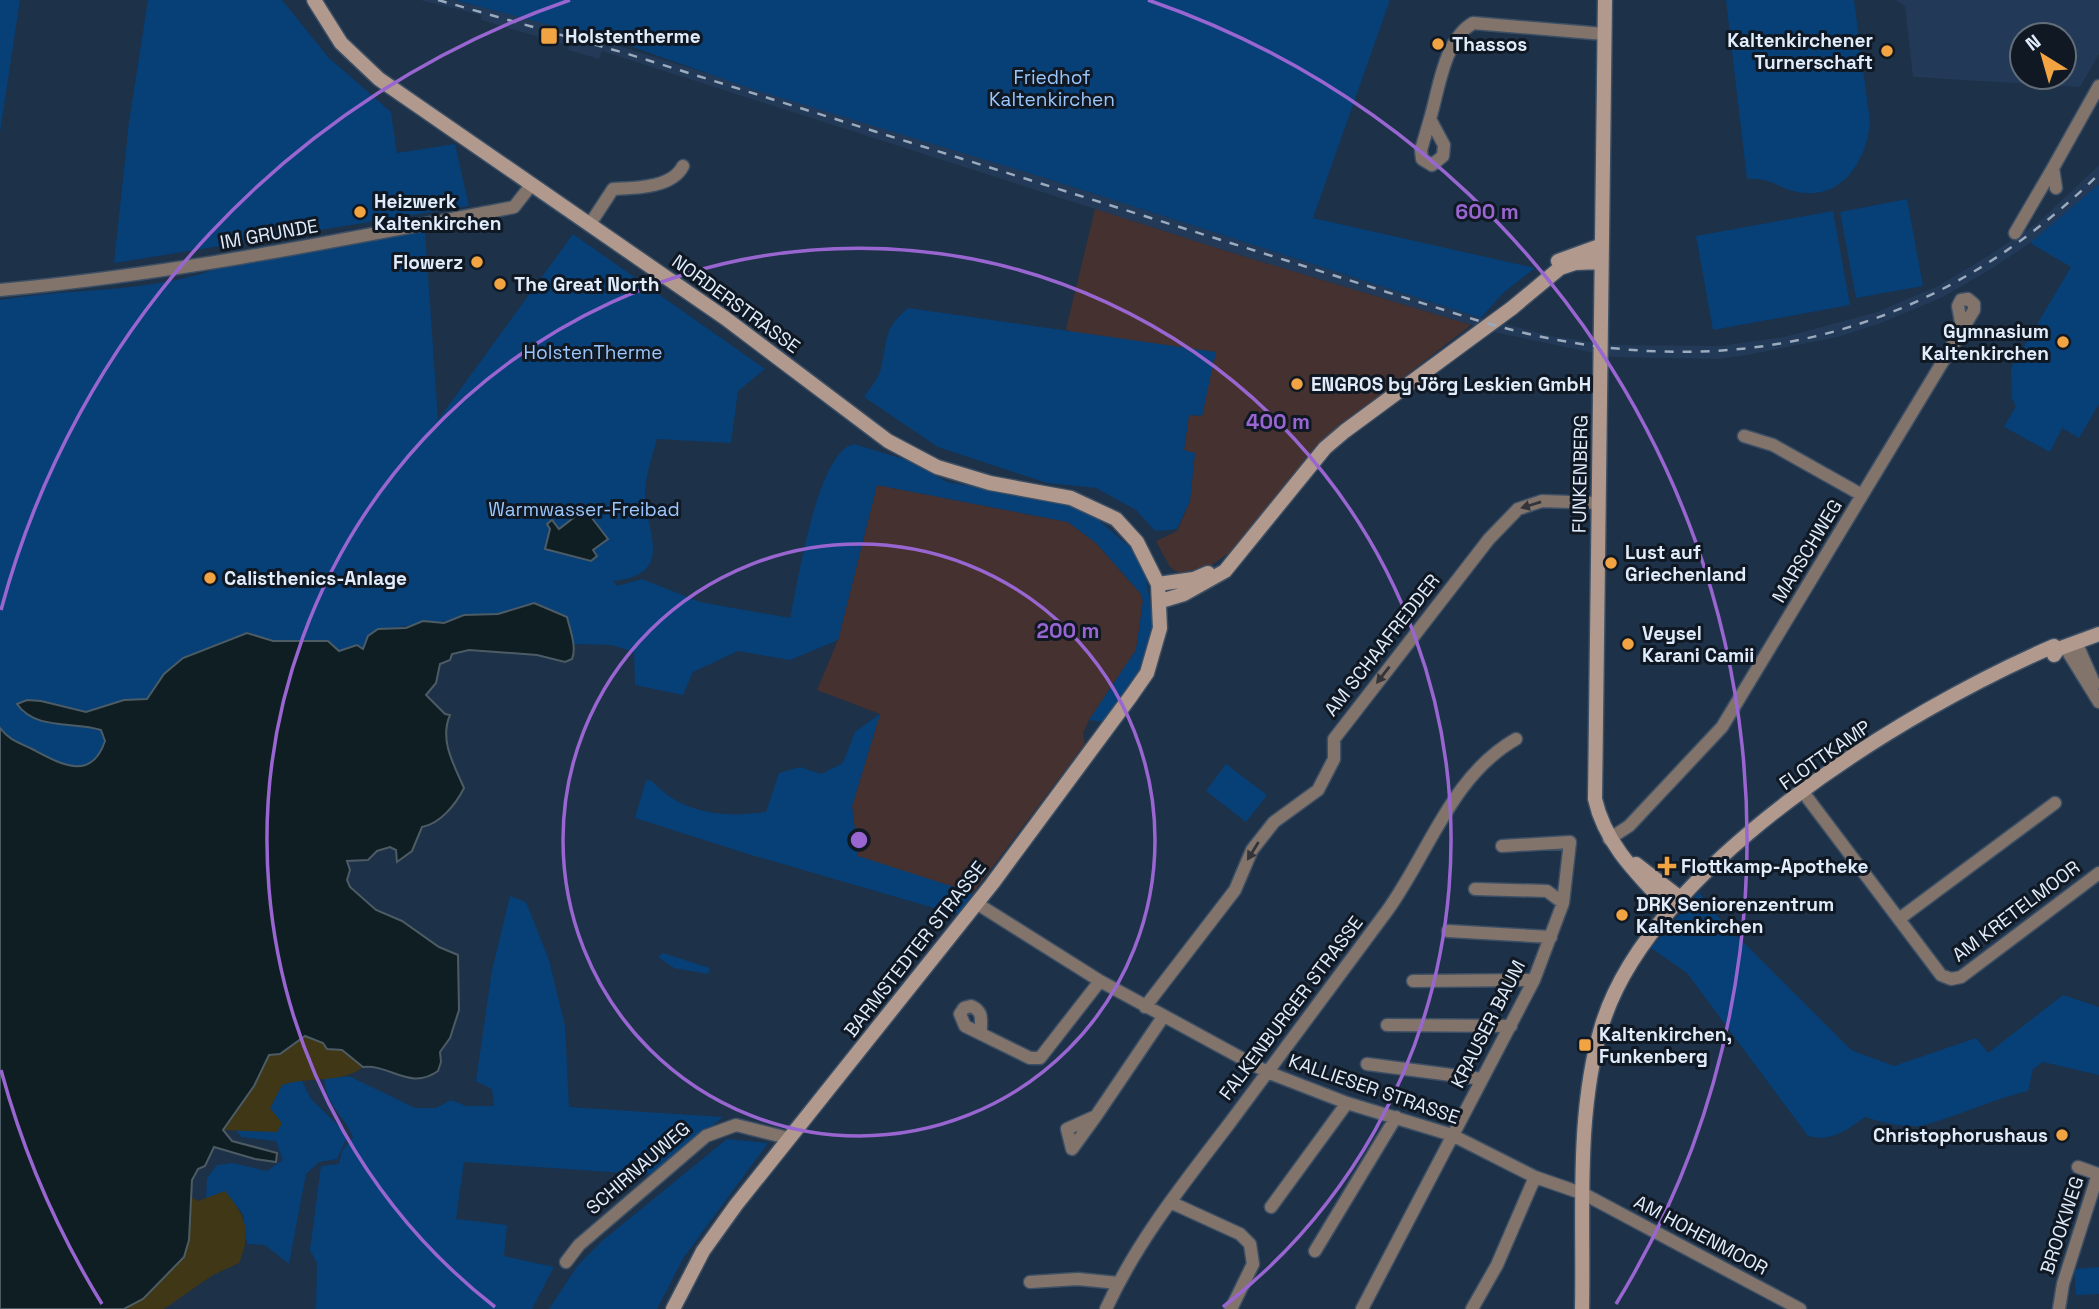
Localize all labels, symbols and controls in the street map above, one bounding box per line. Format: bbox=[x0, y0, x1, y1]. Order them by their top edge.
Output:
north arrow bbox=[2008, 21, 2078, 91]
place label: Holstentherme bbox=[565, 24, 701, 49]
marker: Holstentherme bbox=[539, 26, 559, 46]
place label: Kaltenkirchener Turnerschaft bbox=[1727, 28, 1873, 75]
text: N bbox=[2020, 29, 2046, 57]
place label: Thassos bbox=[1452, 32, 1527, 57]
marker: Thassos bbox=[1430, 36, 1446, 52]
marker: Kaltenkirchener Turnerschaft bbox=[1879, 43, 1895, 59]
park label: Friedhof Kaltenkirchen bbox=[989, 65, 1115, 112]
place label: Heizwerk Kaltenkirchen bbox=[374, 189, 501, 236]
text: 600 m bbox=[1455, 198, 1519, 225]
marker: Heizwerk Kaltenkirchen bbox=[352, 204, 368, 220]
street label: IM GRUNDE bbox=[218, 213, 320, 255]
street label: NORDERSTRASSE bbox=[667, 249, 805, 359]
place label: Flowerz bbox=[393, 250, 463, 275]
marker: Flowerz bbox=[469, 254, 485, 270]
place label: The Great North bbox=[514, 272, 659, 297]
marker: The Great North bbox=[492, 276, 508, 292]
place label: Gymnasium Kaltenkirchen bbox=[1922, 319, 2049, 366]
marker: Gymnasium Kaltenkirchen bbox=[2055, 334, 2071, 350]
park label: HolstenTherme bbox=[524, 340, 662, 365]
place label: ENGROS by Jörg Leskien GmbH bbox=[1311, 372, 1591, 397]
marker: ENGROS by Jörg Leskien GmbH bbox=[1289, 376, 1305, 392]
text: 400 m bbox=[1246, 408, 1310, 435]
street label: FUNKENBERG bbox=[1566, 415, 1594, 533]
street label: MARSCHWEG bbox=[1766, 495, 1848, 607]
park label: Warmwasser-Freibad bbox=[488, 497, 680, 522]
one-way arrow bbox=[1521, 500, 1542, 510]
place label: Lust auf Griechenland bbox=[1625, 540, 1747, 587]
marker: Lust auf Griechenland bbox=[1603, 555, 1619, 571]
place label: Calisthenics-Anlage bbox=[224, 566, 407, 591]
street label: AM SCHAAFREDDER bbox=[1319, 569, 1445, 721]
marker: Calisthenics-Anlage bbox=[202, 570, 218, 586]
text: 200 m bbox=[1037, 617, 1099, 644]
place label: Veysel Karani Camii bbox=[1642, 621, 1754, 668]
marker: Veysel Karani Camii bbox=[1620, 636, 1636, 652]
one-way arrow bbox=[1376, 665, 1391, 683]
street label: FLOTTKAMP bbox=[1774, 714, 1876, 796]
centre of rings bbox=[847, 828, 871, 852]
one-way arrow bbox=[1246, 841, 1259, 861]
place label: Flottkamp-Apotheke bbox=[1681, 854, 1869, 879]
street label: AM KRETELMOOR bbox=[1947, 855, 2085, 967]
street label: BARMSTEDTER STRASSE bbox=[838, 856, 992, 1042]
marker: Flottkamp-Apotheke bbox=[1659, 858, 1675, 874]
place label: DRK Seniorenzentrum Kaltenkirchen bbox=[1636, 892, 1834, 939]
marker: DRK Seniorenzentrum Kaltenkirchen bbox=[1614, 907, 1630, 923]
street label: FALKENBURGER STRASSE bbox=[1214, 911, 1368, 1105]
street label: KRAUSER BAUM bbox=[1445, 956, 1531, 1092]
place label: Kaltenkirchen, Funkenberg bbox=[1599, 1022, 1732, 1069]
marker: Kaltenkirchen, Funkenberg bbox=[1577, 1037, 1593, 1053]
street label: KALLIESER STRASSE bbox=[1285, 1048, 1463, 1130]
street label: SCHIRNAUWEG bbox=[581, 1116, 695, 1220]
place label: Christophorushaus bbox=[1873, 1123, 2048, 1148]
marker: Christophorushaus bbox=[2054, 1127, 2070, 1143]
street label: BROOKWEG bbox=[2034, 1173, 2090, 1277]
street label: AM HOHENMOOR bbox=[1630, 1189, 1772, 1281]

